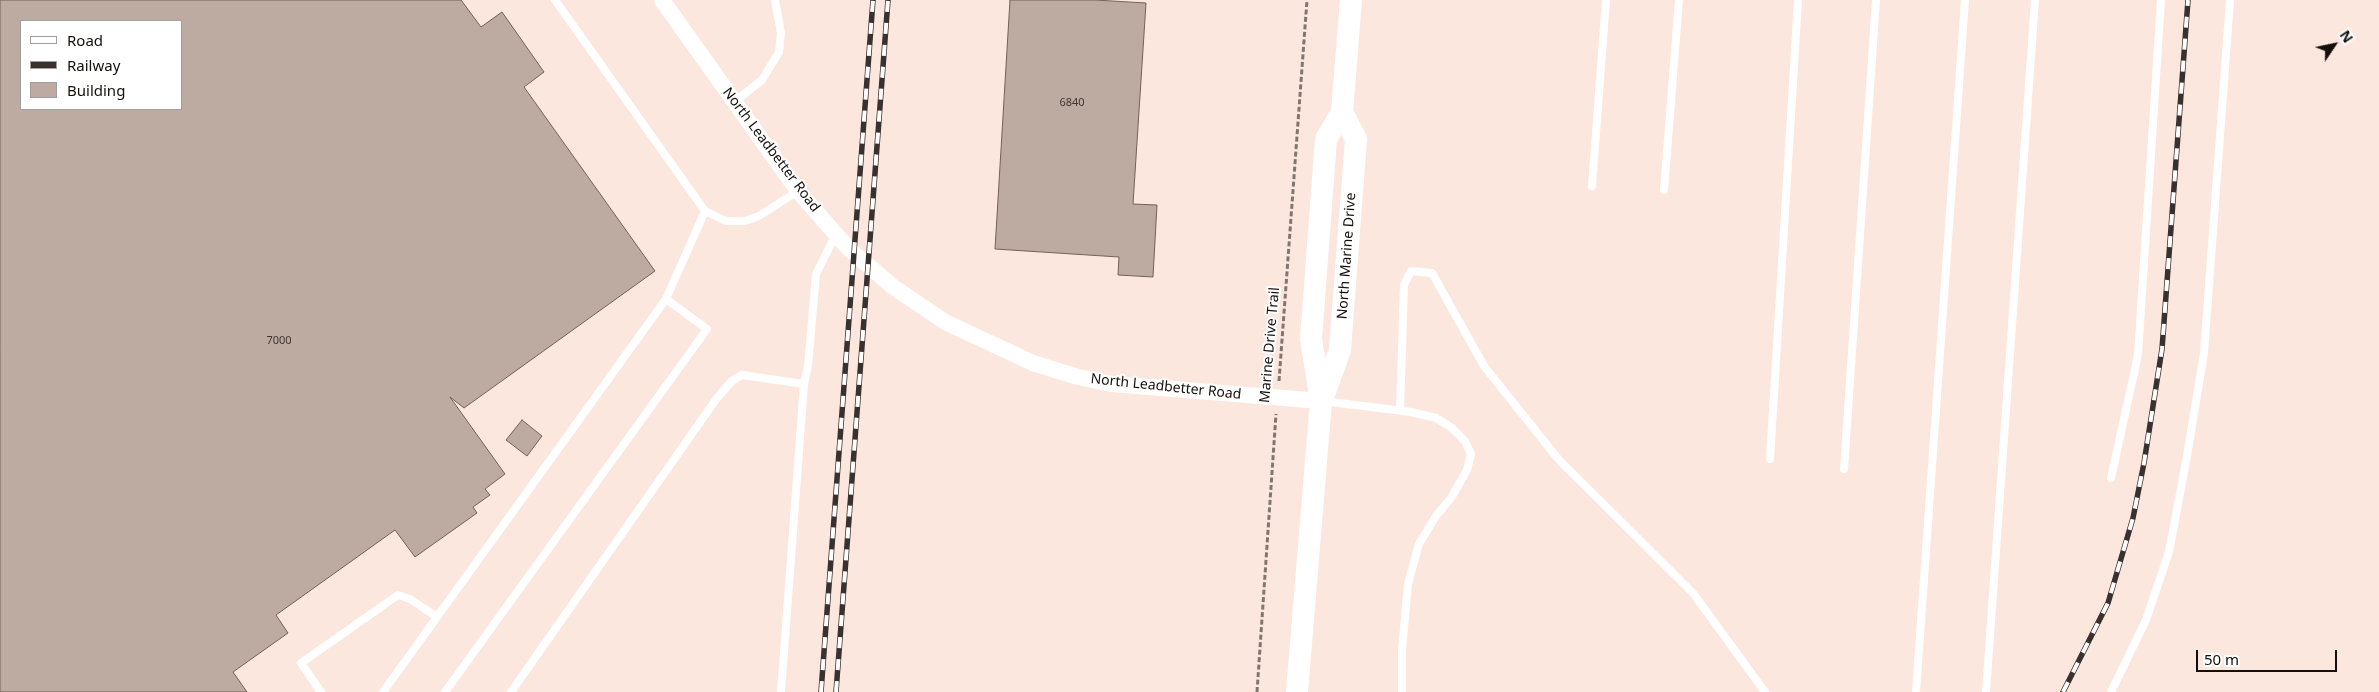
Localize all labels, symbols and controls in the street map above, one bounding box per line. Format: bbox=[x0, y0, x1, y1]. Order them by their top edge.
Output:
legend bbox=[20, 20, 182, 110]
north arrow bbox=[2309, 20, 2359, 70]
text: N bbox=[2336, 26, 2358, 46]
text: Road bbox=[67, 30, 103, 50]
text: Railway bbox=[67, 55, 120, 75]
text: Building bbox=[67, 80, 125, 100]
street label: North Leadbetter Road bbox=[719, 84, 823, 216]
house number: 6840 bbox=[1059, 96, 1085, 110]
street label: North Marine Drive bbox=[1334, 192, 1360, 320]
street label: Marine Drive Trail bbox=[1257, 286, 1283, 404]
house number: 7000 bbox=[266, 334, 292, 348]
street label: North Leadbetter Road bbox=[1090, 371, 1242, 403]
scale bar bbox=[2199, 640, 2340, 672]
text: 50 m bbox=[2204, 649, 2239, 669]

